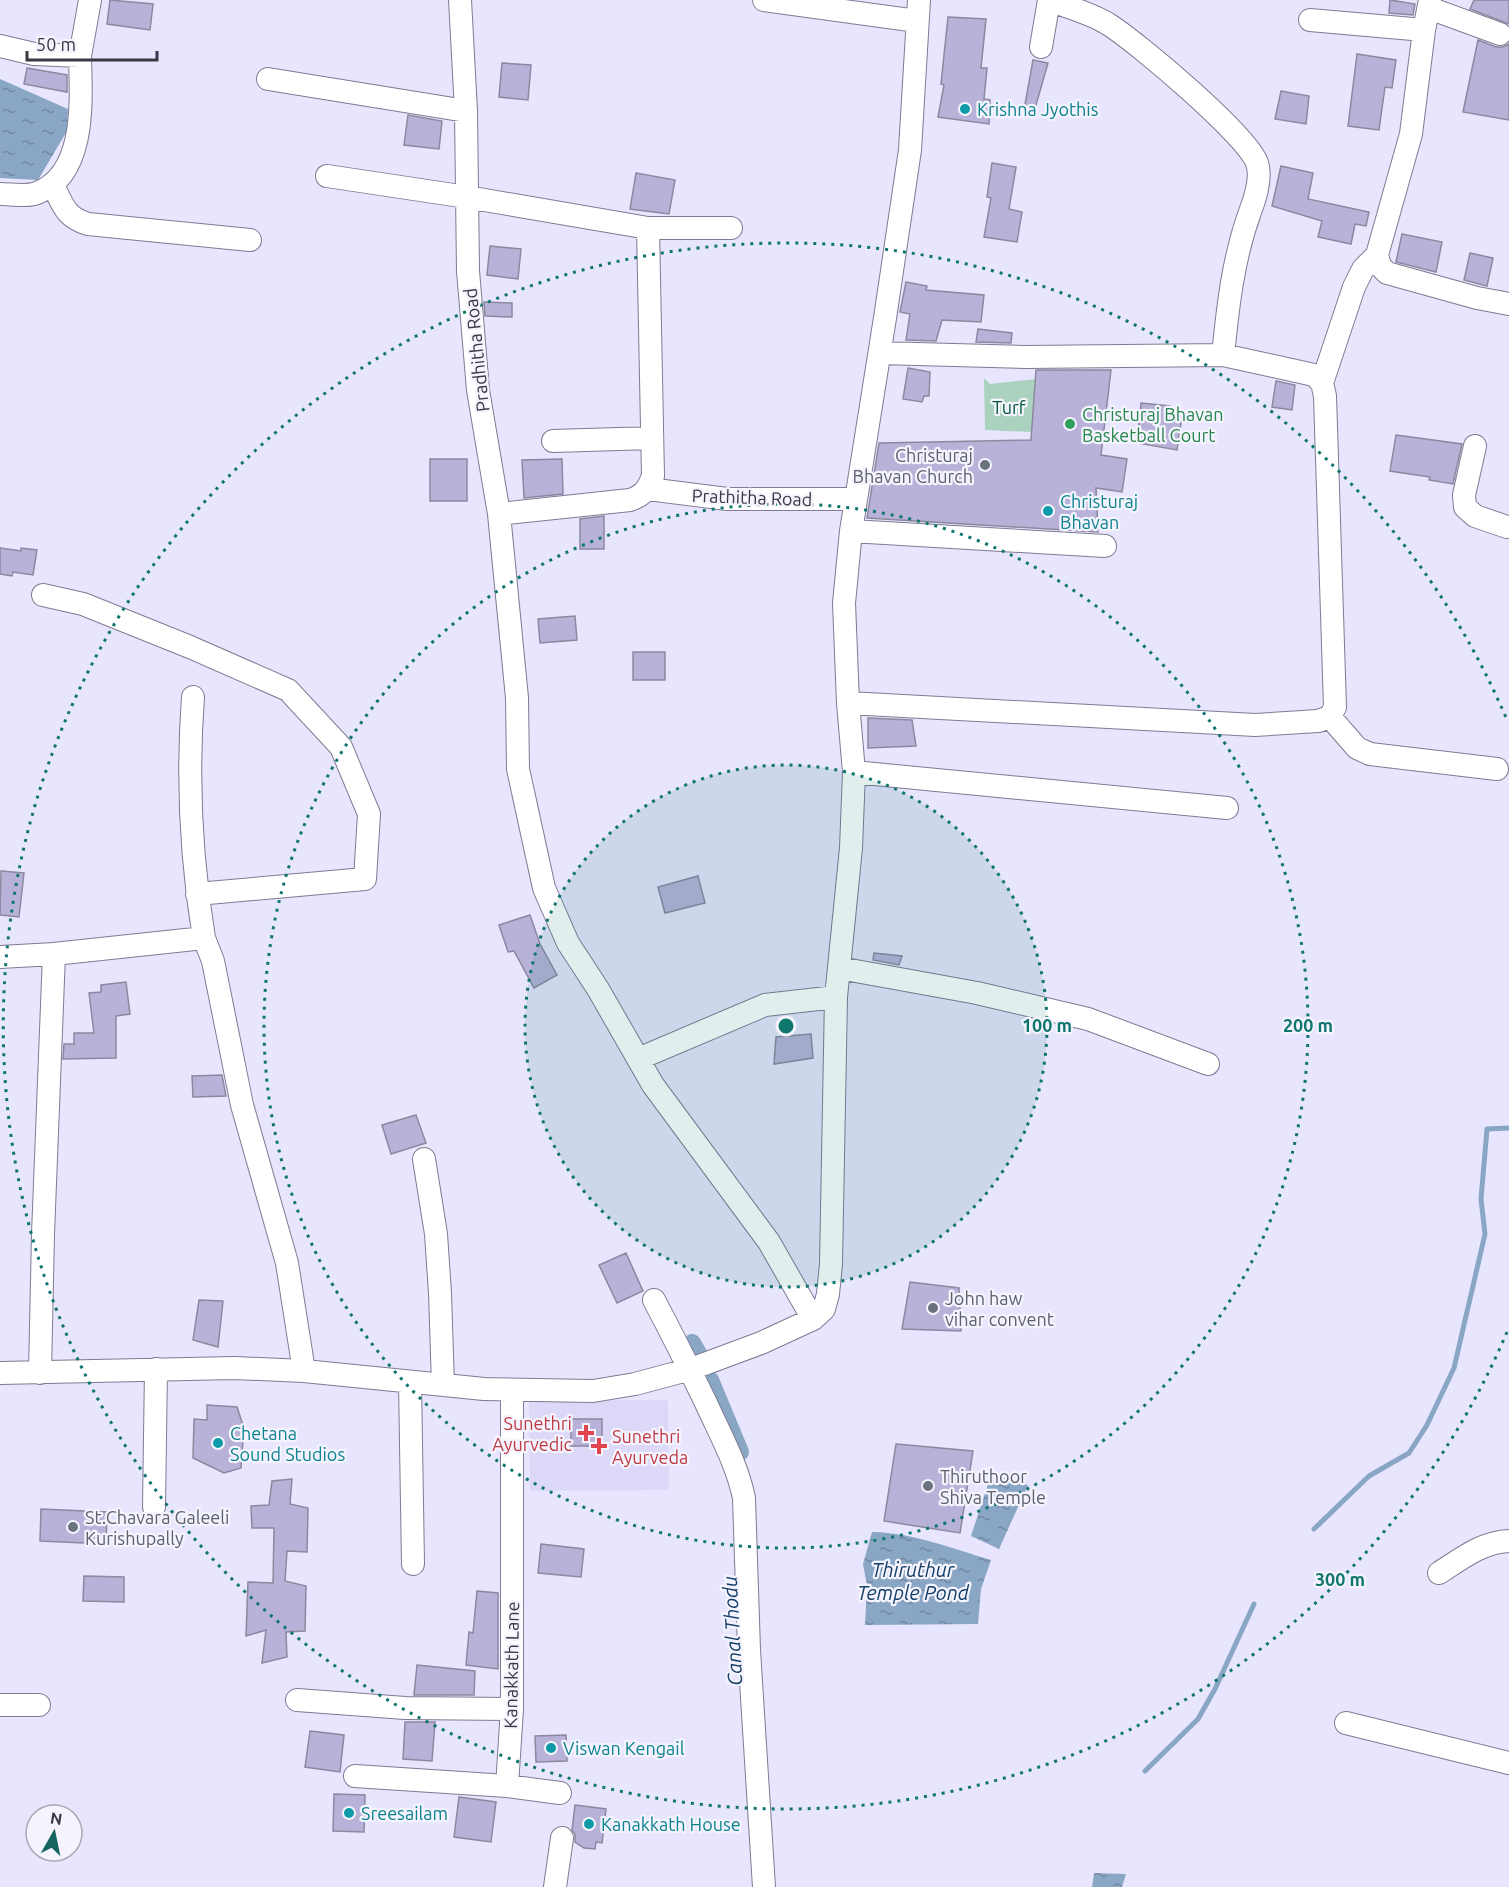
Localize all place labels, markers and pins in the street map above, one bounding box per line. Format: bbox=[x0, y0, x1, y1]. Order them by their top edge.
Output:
place label: Krishna Jyothis bbox=[977, 99, 1099, 119]
marker: Krishna Jyothis bbox=[958, 102, 972, 116]
place label: Christuraj Bhavan Basketball Court bbox=[1082, 404, 1223, 445]
marker: Christuraj Bhavan Basketball Court bbox=[1063, 417, 1077, 431]
place label: Christuraj Bhavan Church bbox=[853, 445, 973, 486]
marker: Christuraj Bhavan Church bbox=[978, 458, 992, 472]
place label: Christuraj Bhavan bbox=[1060, 491, 1138, 532]
marker: Christuraj Bhavan bbox=[1041, 504, 1055, 518]
centre of rings bbox=[776, 1016, 796, 1036]
place label: John haw vihar convent bbox=[945, 1288, 1054, 1329]
marker: John haw vihar convent bbox=[926, 1301, 940, 1315]
place label: Sunethri Ayurvedic bbox=[492, 1413, 572, 1454]
place label: Chetana Sound Studios bbox=[230, 1423, 345, 1464]
marker: Sunethri Ayurvedic bbox=[577, 1424, 595, 1442]
place label: Sunethri Ayurveda bbox=[612, 1426, 688, 1467]
marker: Chetana Sound Studios bbox=[211, 1436, 225, 1450]
marker: Sunethri Ayurveda bbox=[590, 1437, 608, 1455]
place label: Thiruthoor Shiva Temple bbox=[940, 1466, 1046, 1507]
marker: Thiruthoor Shiva Temple bbox=[921, 1479, 935, 1493]
place label: St.Chavara Galeeli Kurishupally bbox=[85, 1507, 229, 1548]
marker: St.Chavara Galeeli Kurishupally bbox=[66, 1520, 80, 1534]
place label: Viswan Kengail bbox=[563, 1738, 685, 1758]
marker: Viswan Kengail bbox=[544, 1741, 558, 1755]
place label: Sreesailam bbox=[361, 1803, 448, 1823]
marker: Sreesailam bbox=[342, 1806, 356, 1820]
place label: Kanakkath House bbox=[601, 1814, 741, 1834]
marker: Kanakkath House bbox=[582, 1817, 596, 1831]

